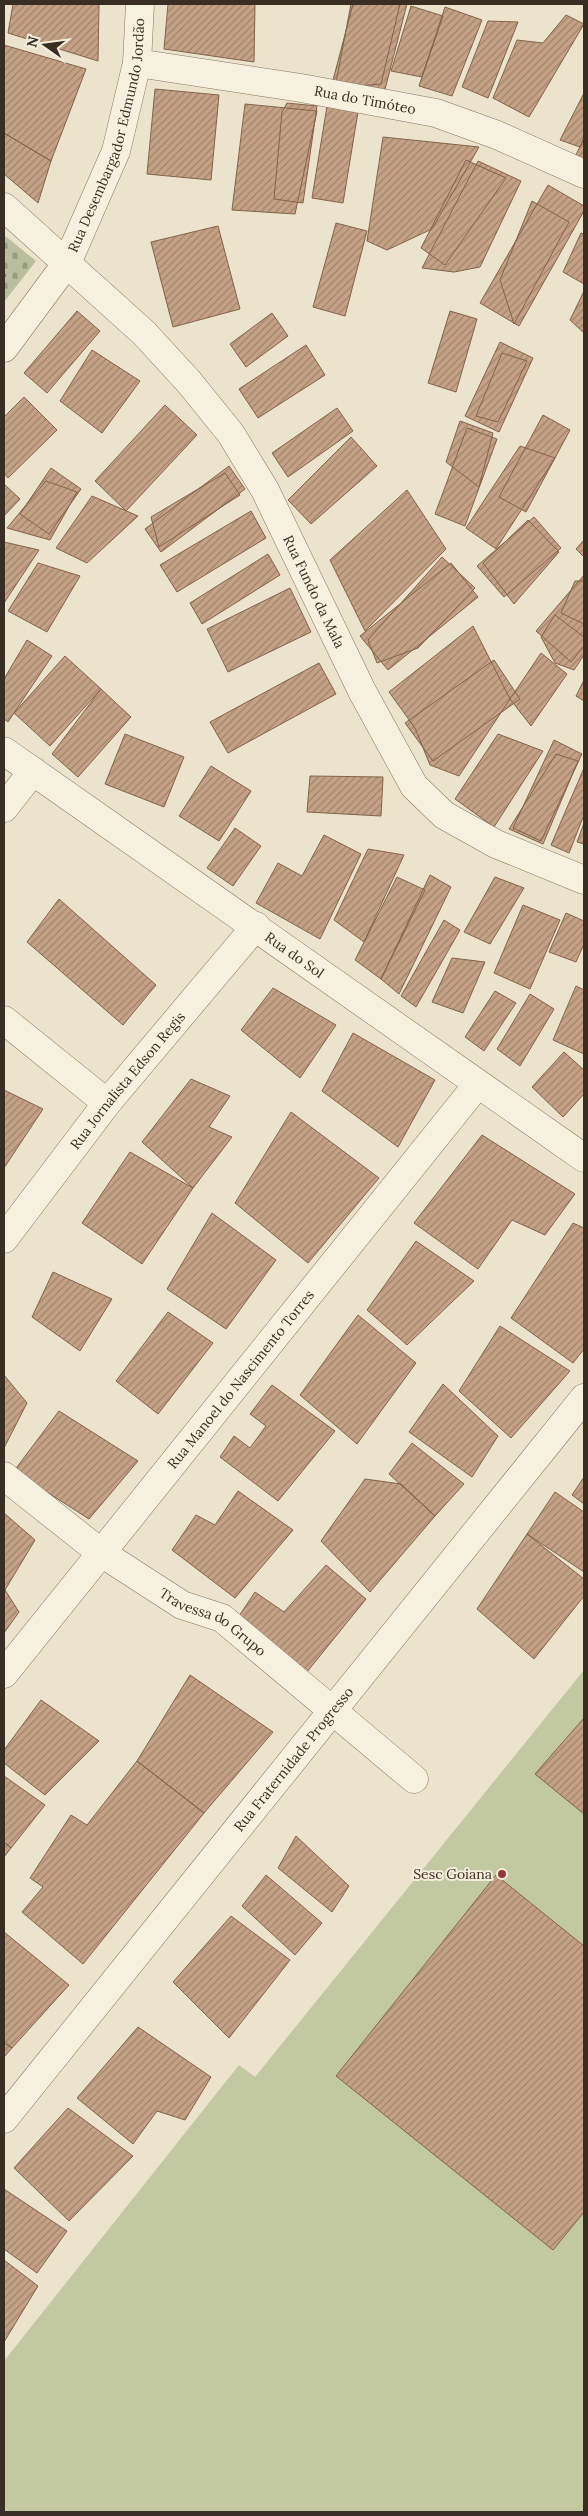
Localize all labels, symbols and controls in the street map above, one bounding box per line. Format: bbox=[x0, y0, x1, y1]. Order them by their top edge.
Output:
street label: Rua Desembargador Edmundo Jordão bbox=[64, 17, 148, 255]
north arrow bbox=[20, 20, 70, 70]
text: N bbox=[22, 34, 42, 49]
street label: Rua do Timóteo bbox=[313, 82, 417, 118]
street label: Rua Fundo da Mala bbox=[279, 532, 349, 651]
street label: Rua do Sol bbox=[261, 928, 328, 982]
street label: Rua Jornalista Edson Regis bbox=[66, 1008, 189, 1153]
street label: Rua Manoel do Nascimento Torres bbox=[163, 1286, 318, 1472]
street label: Travessa do Grupo bbox=[156, 1584, 270, 1660]
street label: Rua Fraternidade Progresso bbox=[230, 1683, 357, 1835]
place label: Sesc Goiana bbox=[413, 1865, 492, 1883]
marker: Sesc Goiana bbox=[496, 1868, 508, 1880]

